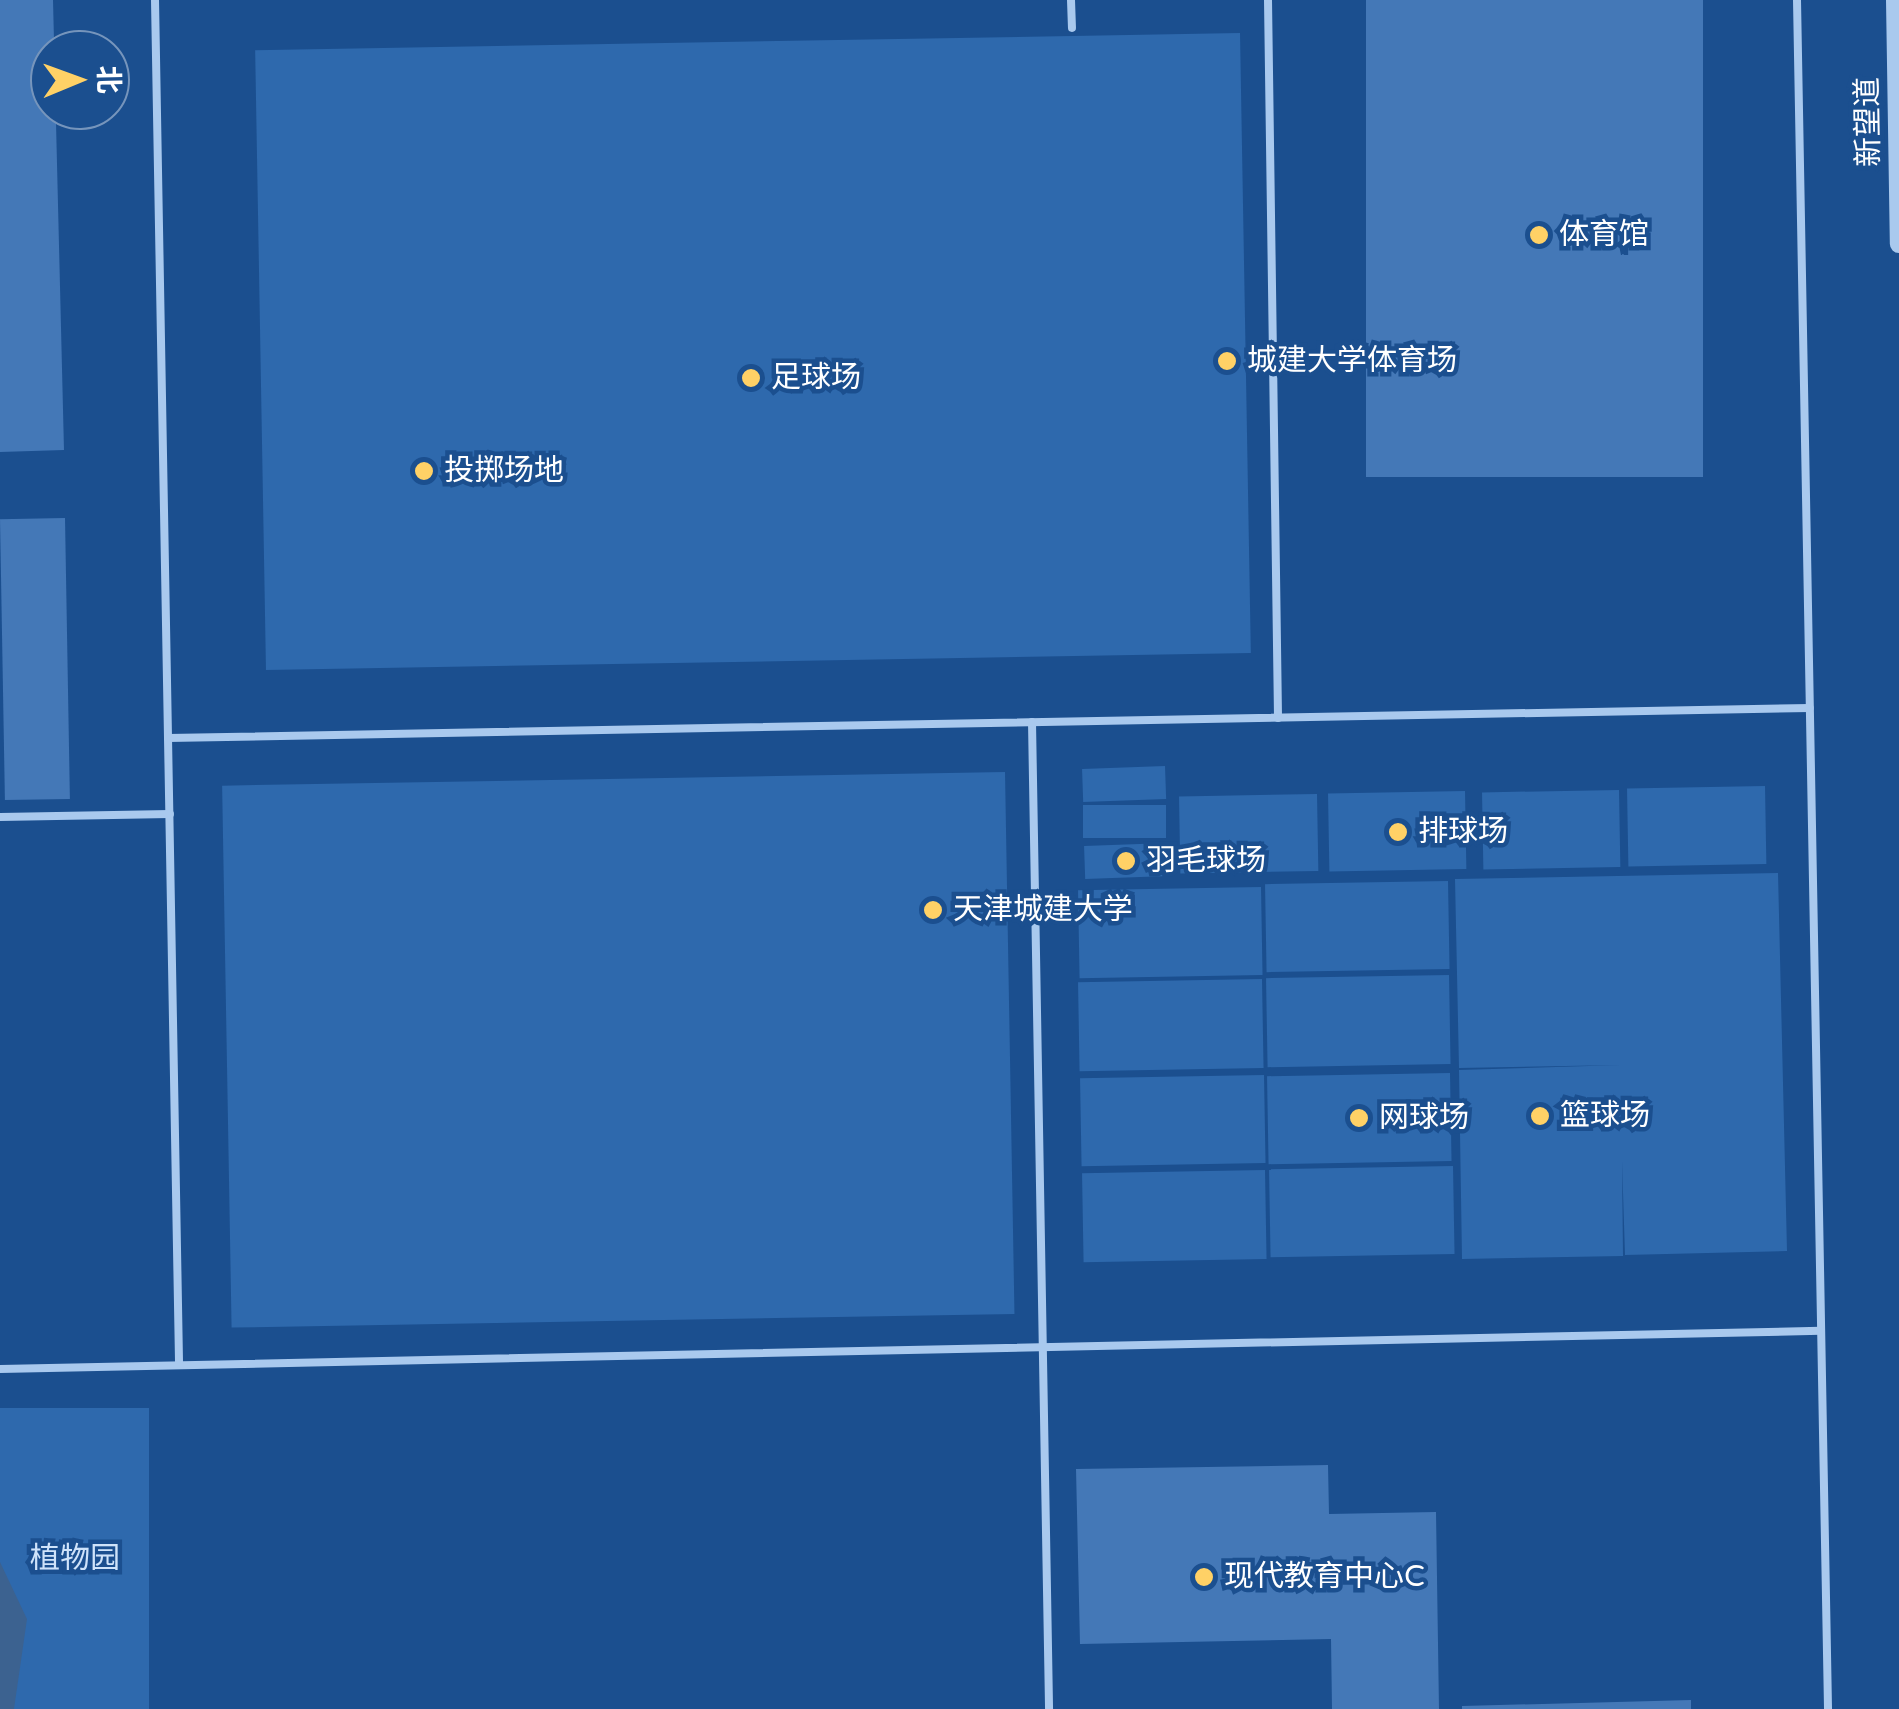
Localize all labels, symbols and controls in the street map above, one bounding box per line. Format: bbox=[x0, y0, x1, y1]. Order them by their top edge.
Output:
north arrow bbox=[30, 30, 130, 130]
text: 北 bbox=[91, 65, 125, 94]
street label: 新望道 bbox=[1850, 77, 1888, 167]
place label: 体育馆 bbox=[1559, 217, 1649, 253]
marker: 体育馆 bbox=[1528, 224, 1550, 246]
place label: 城建大学体育场 bbox=[1247, 343, 1457, 379]
marker: 城建大学体育场 bbox=[1216, 350, 1238, 372]
place label: 足球场 bbox=[771, 360, 861, 396]
marker: 足球场 bbox=[740, 367, 762, 389]
place label: 投掷场地 bbox=[444, 453, 564, 489]
marker: 投掷场地 bbox=[413, 460, 435, 482]
place label: 排球场 bbox=[1418, 814, 1508, 850]
marker: 排球场 bbox=[1387, 821, 1409, 843]
place label: 羽毛球场 bbox=[1146, 843, 1266, 879]
marker: 羽毛球场 bbox=[1115, 850, 1137, 872]
place label: 天津城建大学 bbox=[953, 892, 1133, 928]
marker: 天津城建大学 bbox=[922, 899, 944, 921]
place label: 篮球场 bbox=[1560, 1098, 1650, 1134]
place label: 网球场 bbox=[1379, 1100, 1469, 1136]
marker: 篮球场 bbox=[1529, 1105, 1551, 1127]
marker: 网球场 bbox=[1348, 1107, 1370, 1129]
park label: 植物园 bbox=[30, 1541, 120, 1577]
place label: 现代教育中心C bbox=[1224, 1559, 1425, 1595]
marker: 现代教育中心C bbox=[1193, 1566, 1215, 1588]

